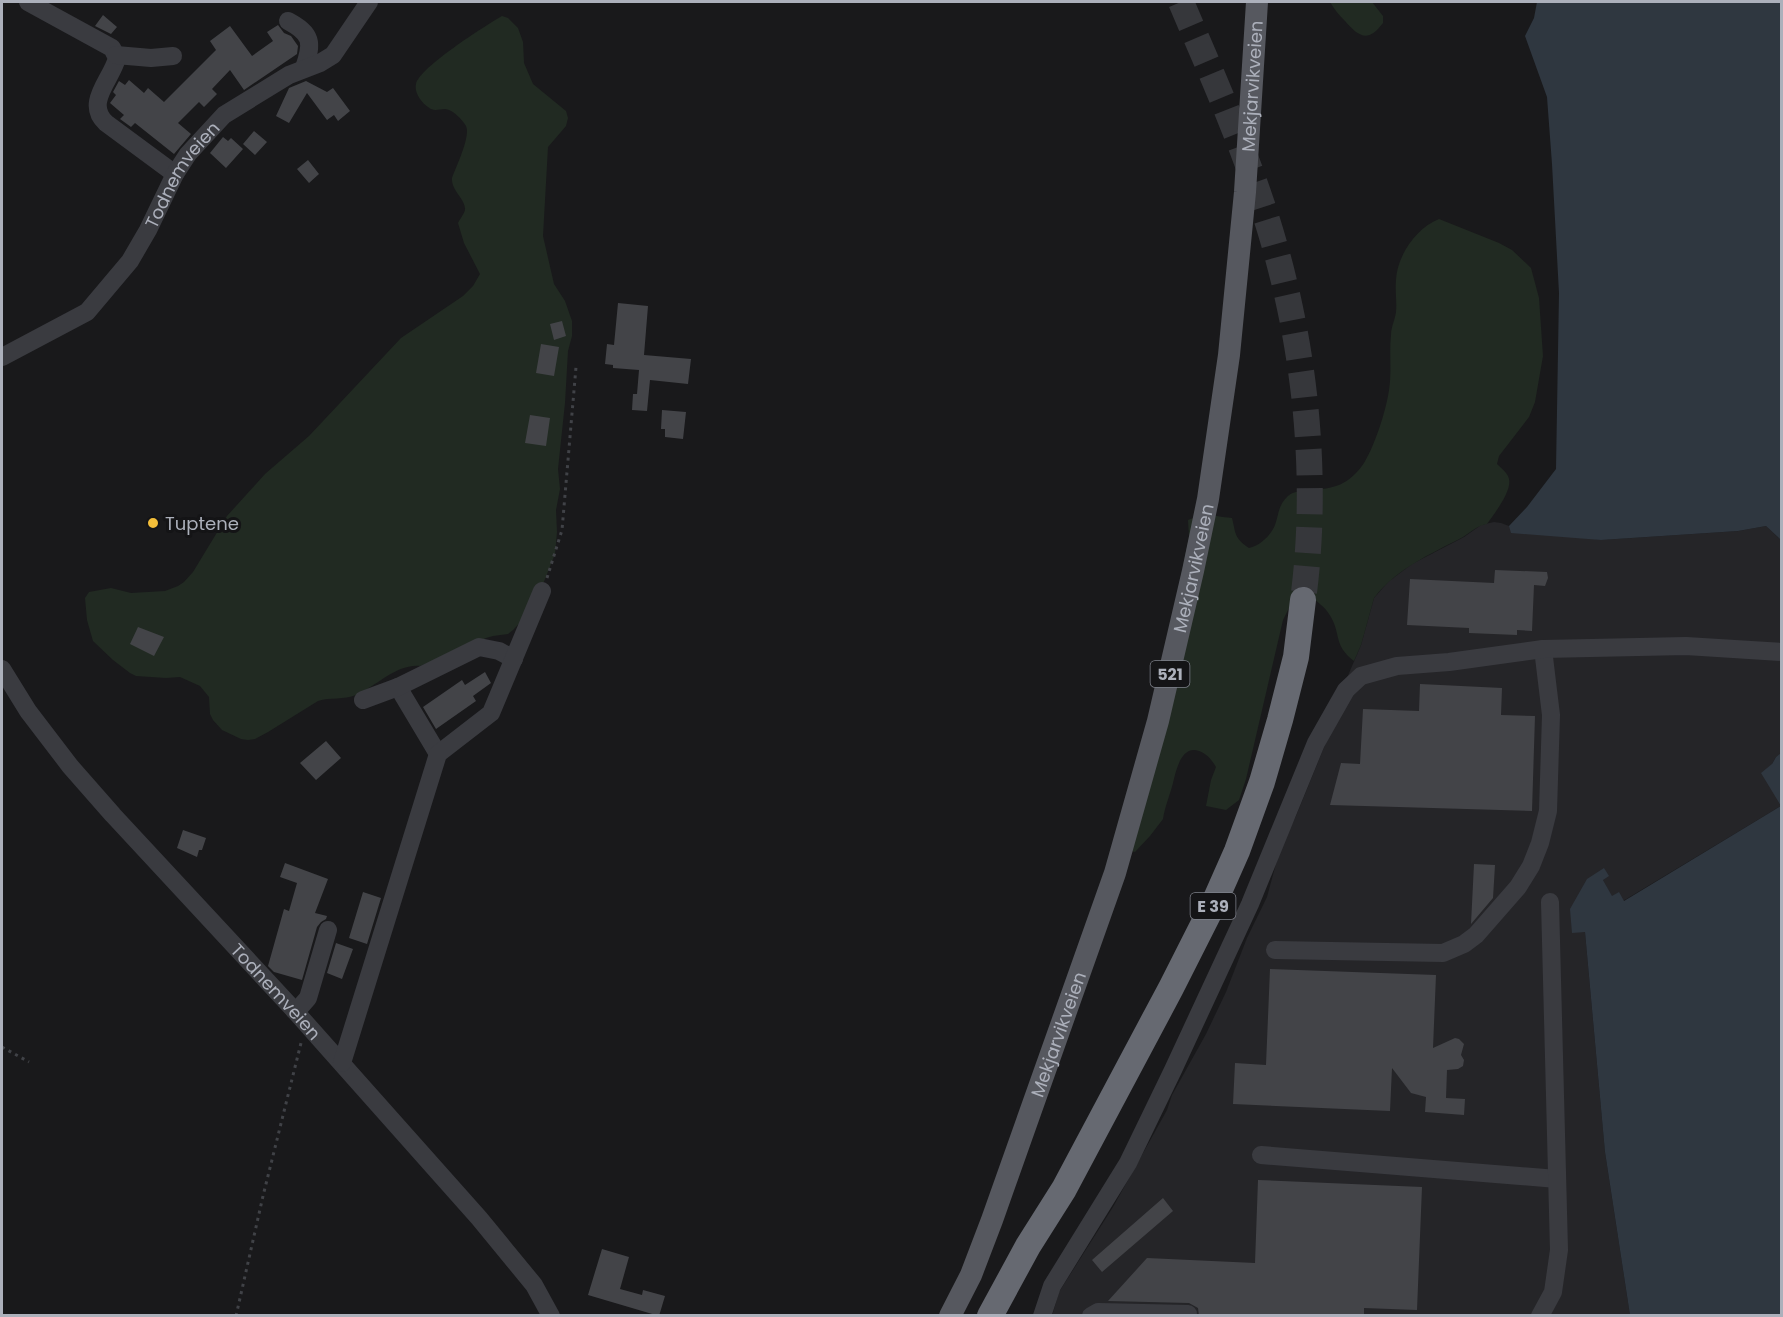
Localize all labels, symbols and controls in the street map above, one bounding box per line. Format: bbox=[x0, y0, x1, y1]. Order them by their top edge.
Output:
street label: Mekjarvikveien bbox=[1235, 20, 1268, 153]
street label: Todnemveien bbox=[138, 116, 225, 232]
street label: Mekjarvikveien bbox=[1167, 501, 1219, 635]
place label: Tuptene bbox=[165, 511, 239, 536]
marker: Tuptene bbox=[146, 516, 160, 530]
road number: 521 bbox=[1150, 661, 1190, 687]
road number: E 39 bbox=[1190, 893, 1236, 919]
street label: Todnemveien bbox=[225, 937, 327, 1045]
street label: Mekjarvikveien bbox=[1024, 968, 1092, 1100]

